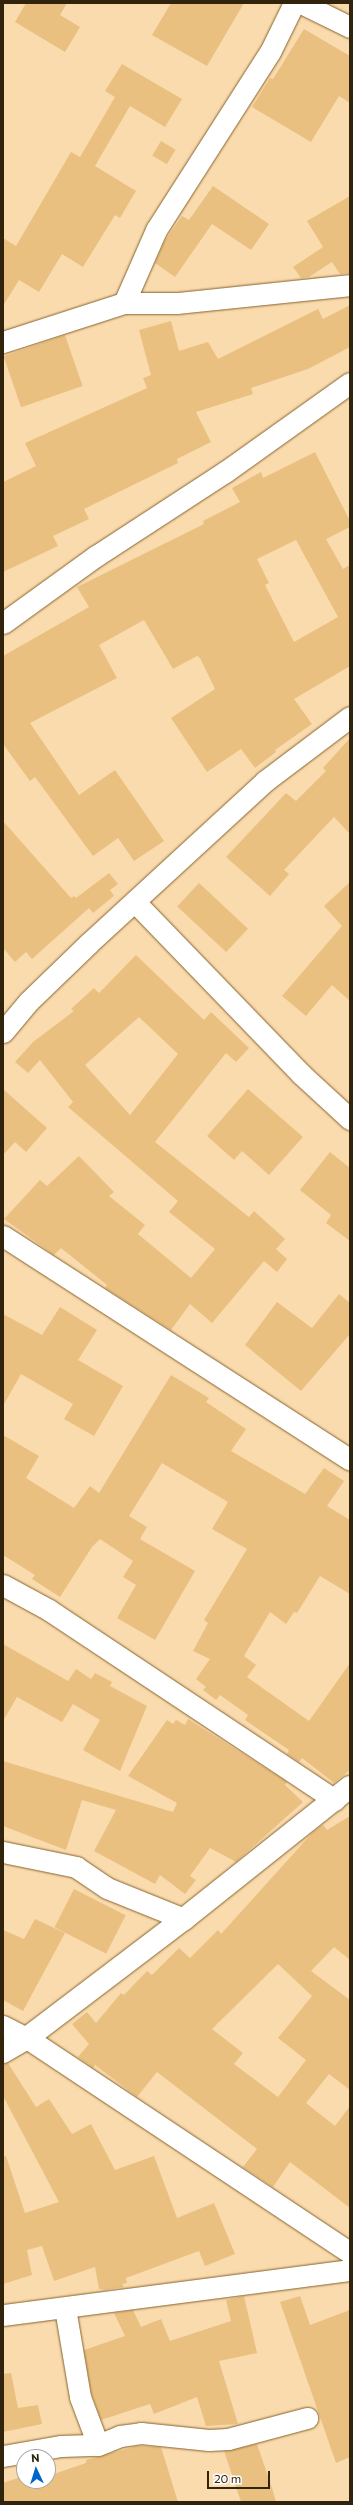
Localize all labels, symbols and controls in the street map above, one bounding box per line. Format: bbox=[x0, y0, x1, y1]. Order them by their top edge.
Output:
north arrow bbox=[16, 2449, 56, 2489]
text: N bbox=[31, 2451, 40, 2464]
scale bar bbox=[209, 2463, 272, 2489]
text: 20 m bbox=[214, 2471, 241, 2485]

